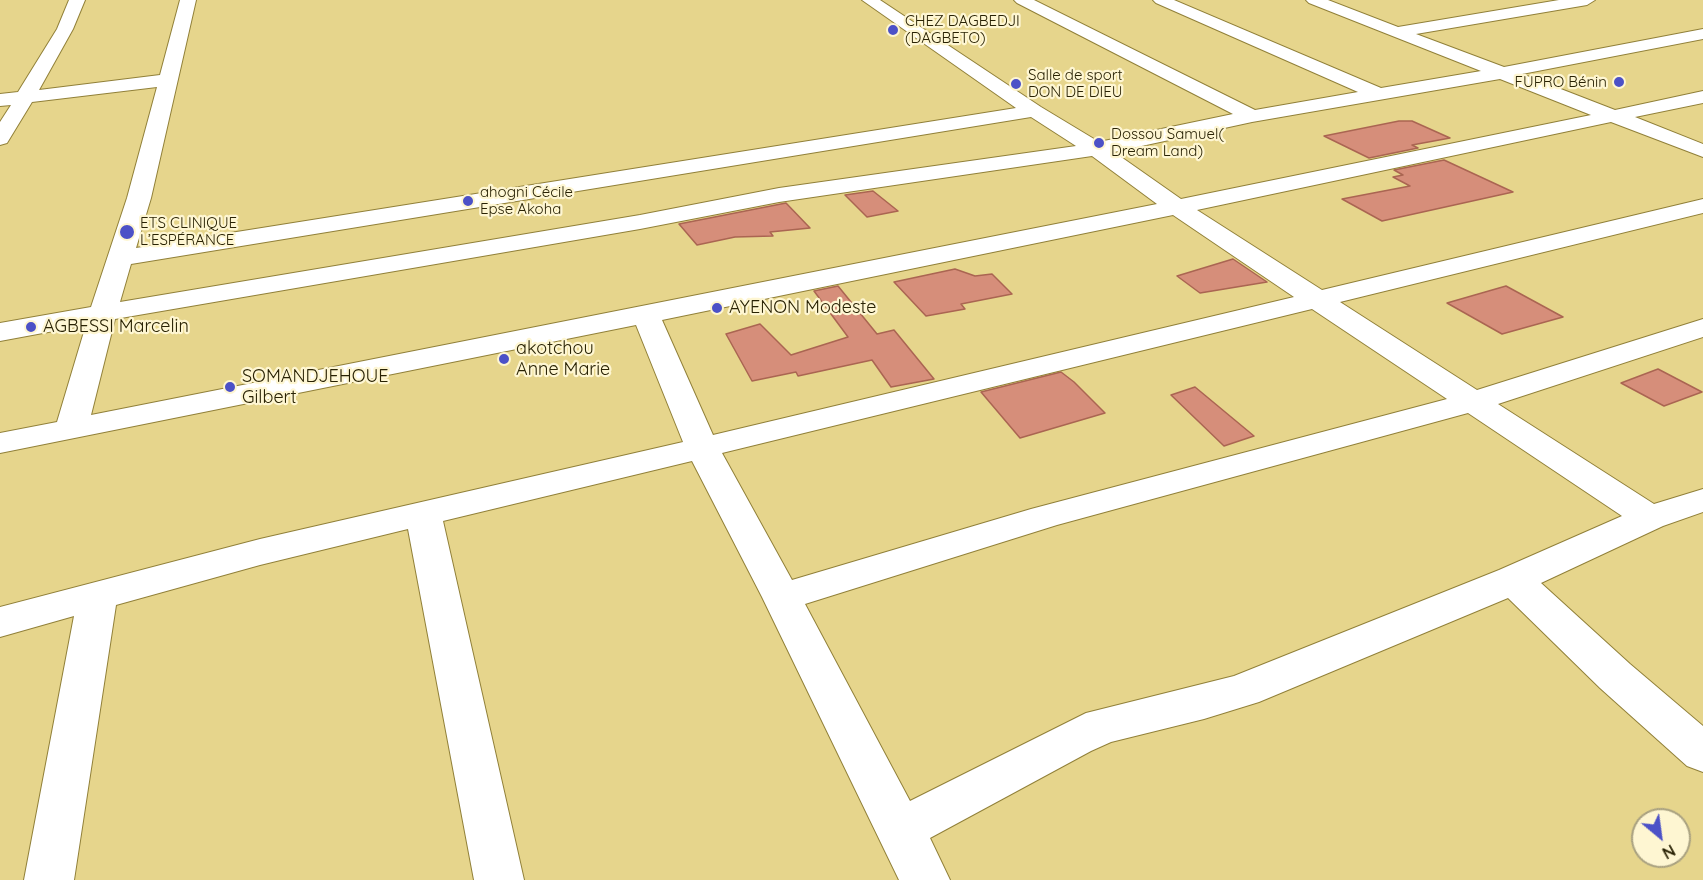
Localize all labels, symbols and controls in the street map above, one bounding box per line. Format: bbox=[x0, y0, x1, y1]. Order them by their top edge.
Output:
place label: CHEZ DAGBEDJI (DAGBETO) bbox=[905, 12, 1020, 47]
marker: CHEZ DAGBEDJI (DAGBETO) bbox=[886, 23, 900, 37]
place label: Salle de sport DON DE DIEU bbox=[1028, 66, 1123, 101]
place label: FUPRO Bénin bbox=[1515, 73, 1607, 91]
marker: FUPRO Bénin bbox=[1612, 75, 1626, 89]
marker: Salle de sport DON DE DIEU bbox=[1009, 77, 1023, 91]
place label: Dossou Samuel( Dream Land) bbox=[1111, 125, 1224, 160]
marker: Dossou Samuel( Dream Land) bbox=[1092, 136, 1106, 150]
place label: ahogni Cécile Epse Akoha bbox=[480, 183, 573, 218]
marker: ahogni Cécile Epse Akoha bbox=[461, 194, 475, 208]
place label: ETS CLINIQUE L’ESPÉRANCE bbox=[140, 214, 237, 249]
marker: ETS CLINIQUE L’ESPÉRANCE bbox=[118, 223, 136, 241]
place label: AYENON Modeste bbox=[729, 297, 877, 319]
marker: AYENON Modeste bbox=[710, 301, 724, 315]
place label: AGBESSI Marcelin bbox=[43, 316, 189, 338]
marker: AGBESSI Marcelin bbox=[24, 320, 38, 334]
place label: akotchou Anne Marie bbox=[516, 338, 610, 380]
marker: akotchou Anne Marie bbox=[497, 352, 511, 366]
place label: SOMANDJEHOUE Gilbert bbox=[242, 366, 389, 409]
marker: SOMANDJEHOUE Gilbert bbox=[223, 380, 237, 394]
north arrow bbox=[1631, 808, 1691, 868]
text: N bbox=[1659, 840, 1679, 864]

